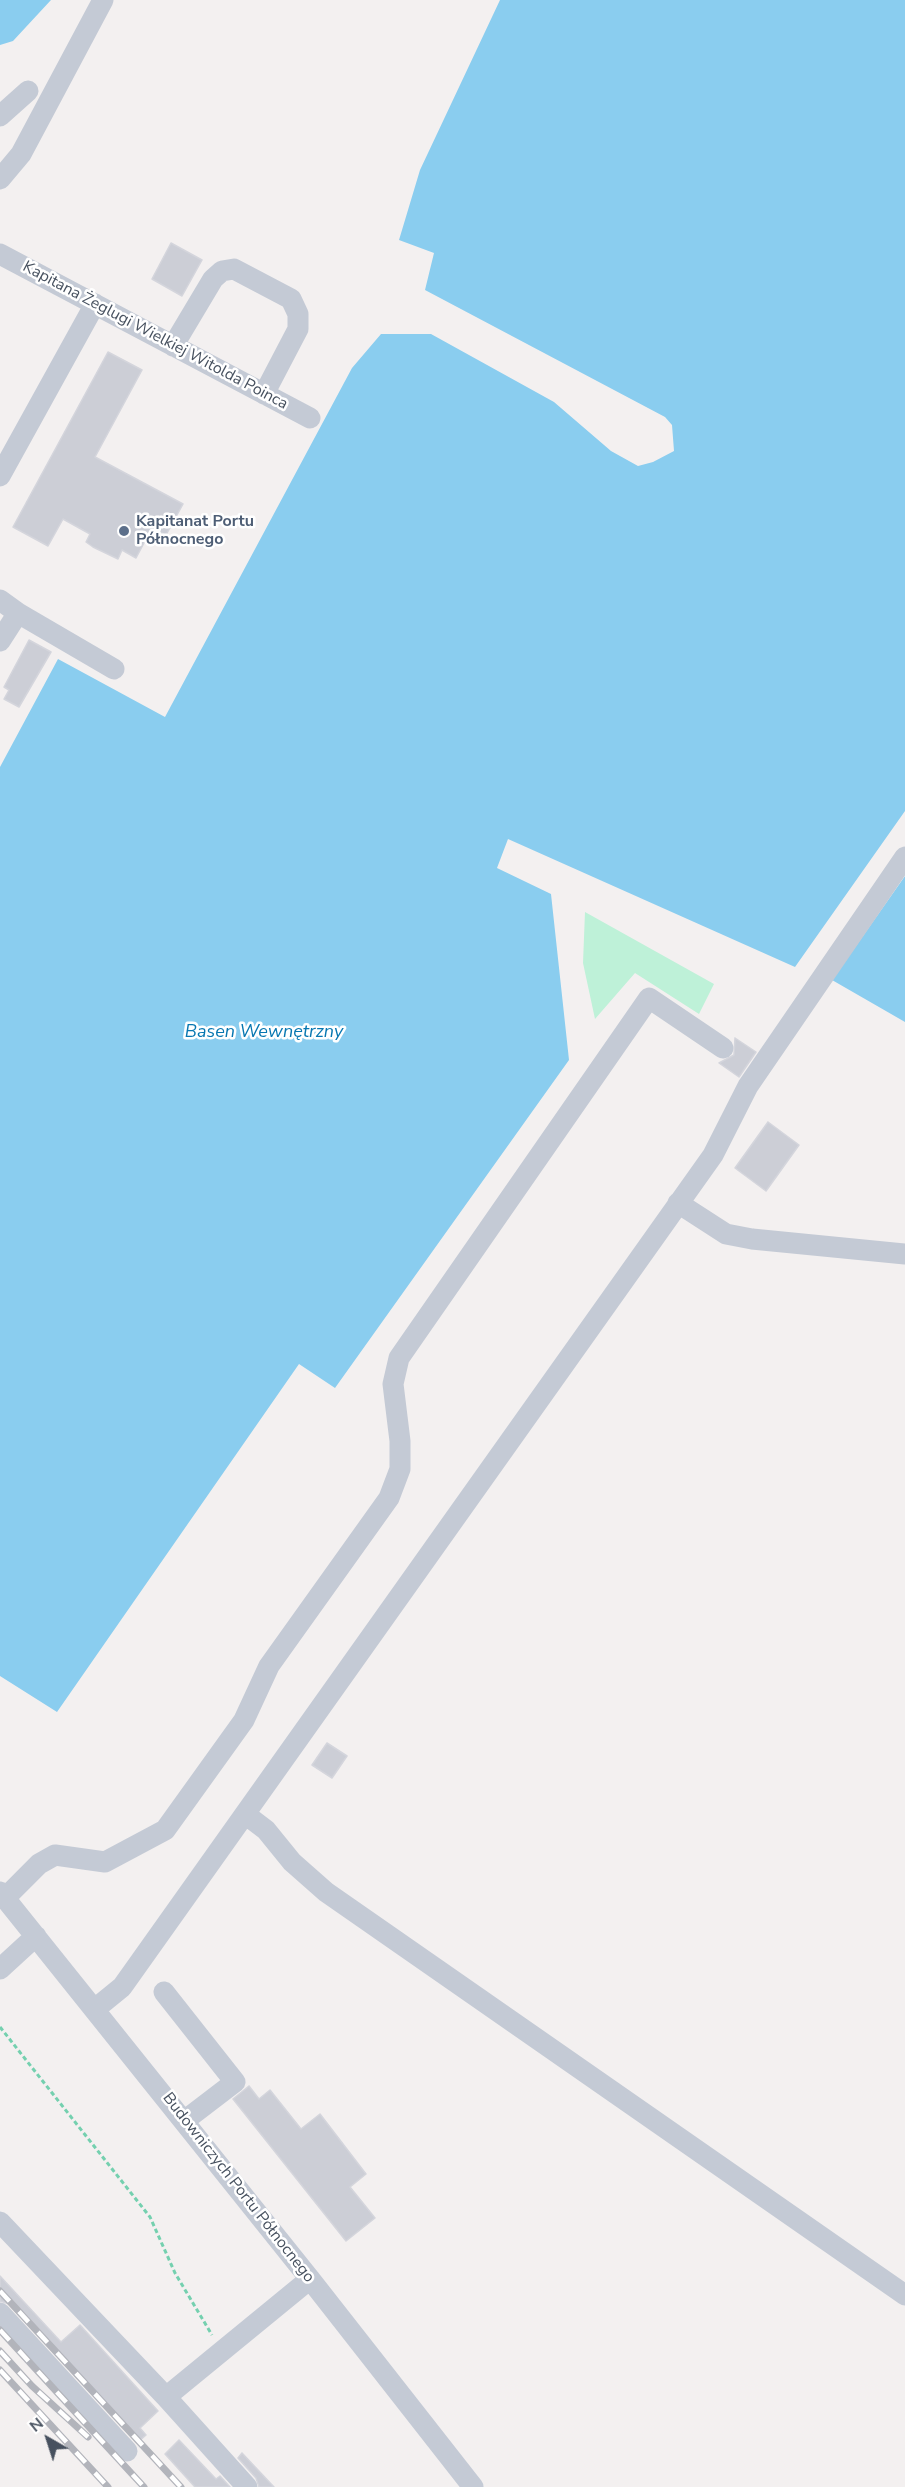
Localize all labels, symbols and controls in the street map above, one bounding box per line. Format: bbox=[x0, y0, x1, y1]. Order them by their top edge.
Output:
street label: Kapitana Żeglugi Wielkiej Witolda Poinca bbox=[19, 258, 291, 414]
place label: Kapitanat Portu Północnego bbox=[136, 512, 254, 550]
marker: Kapitanat Portu Północnego bbox=[117, 524, 131, 538]
water label: Basen Wewnętrzny bbox=[185, 1022, 343, 1044]
street label: Budowniczych Portu Północnego bbox=[158, 2089, 318, 2287]
north arrow bbox=[18, 2409, 78, 2469]
text: N bbox=[25, 2413, 48, 2437]

